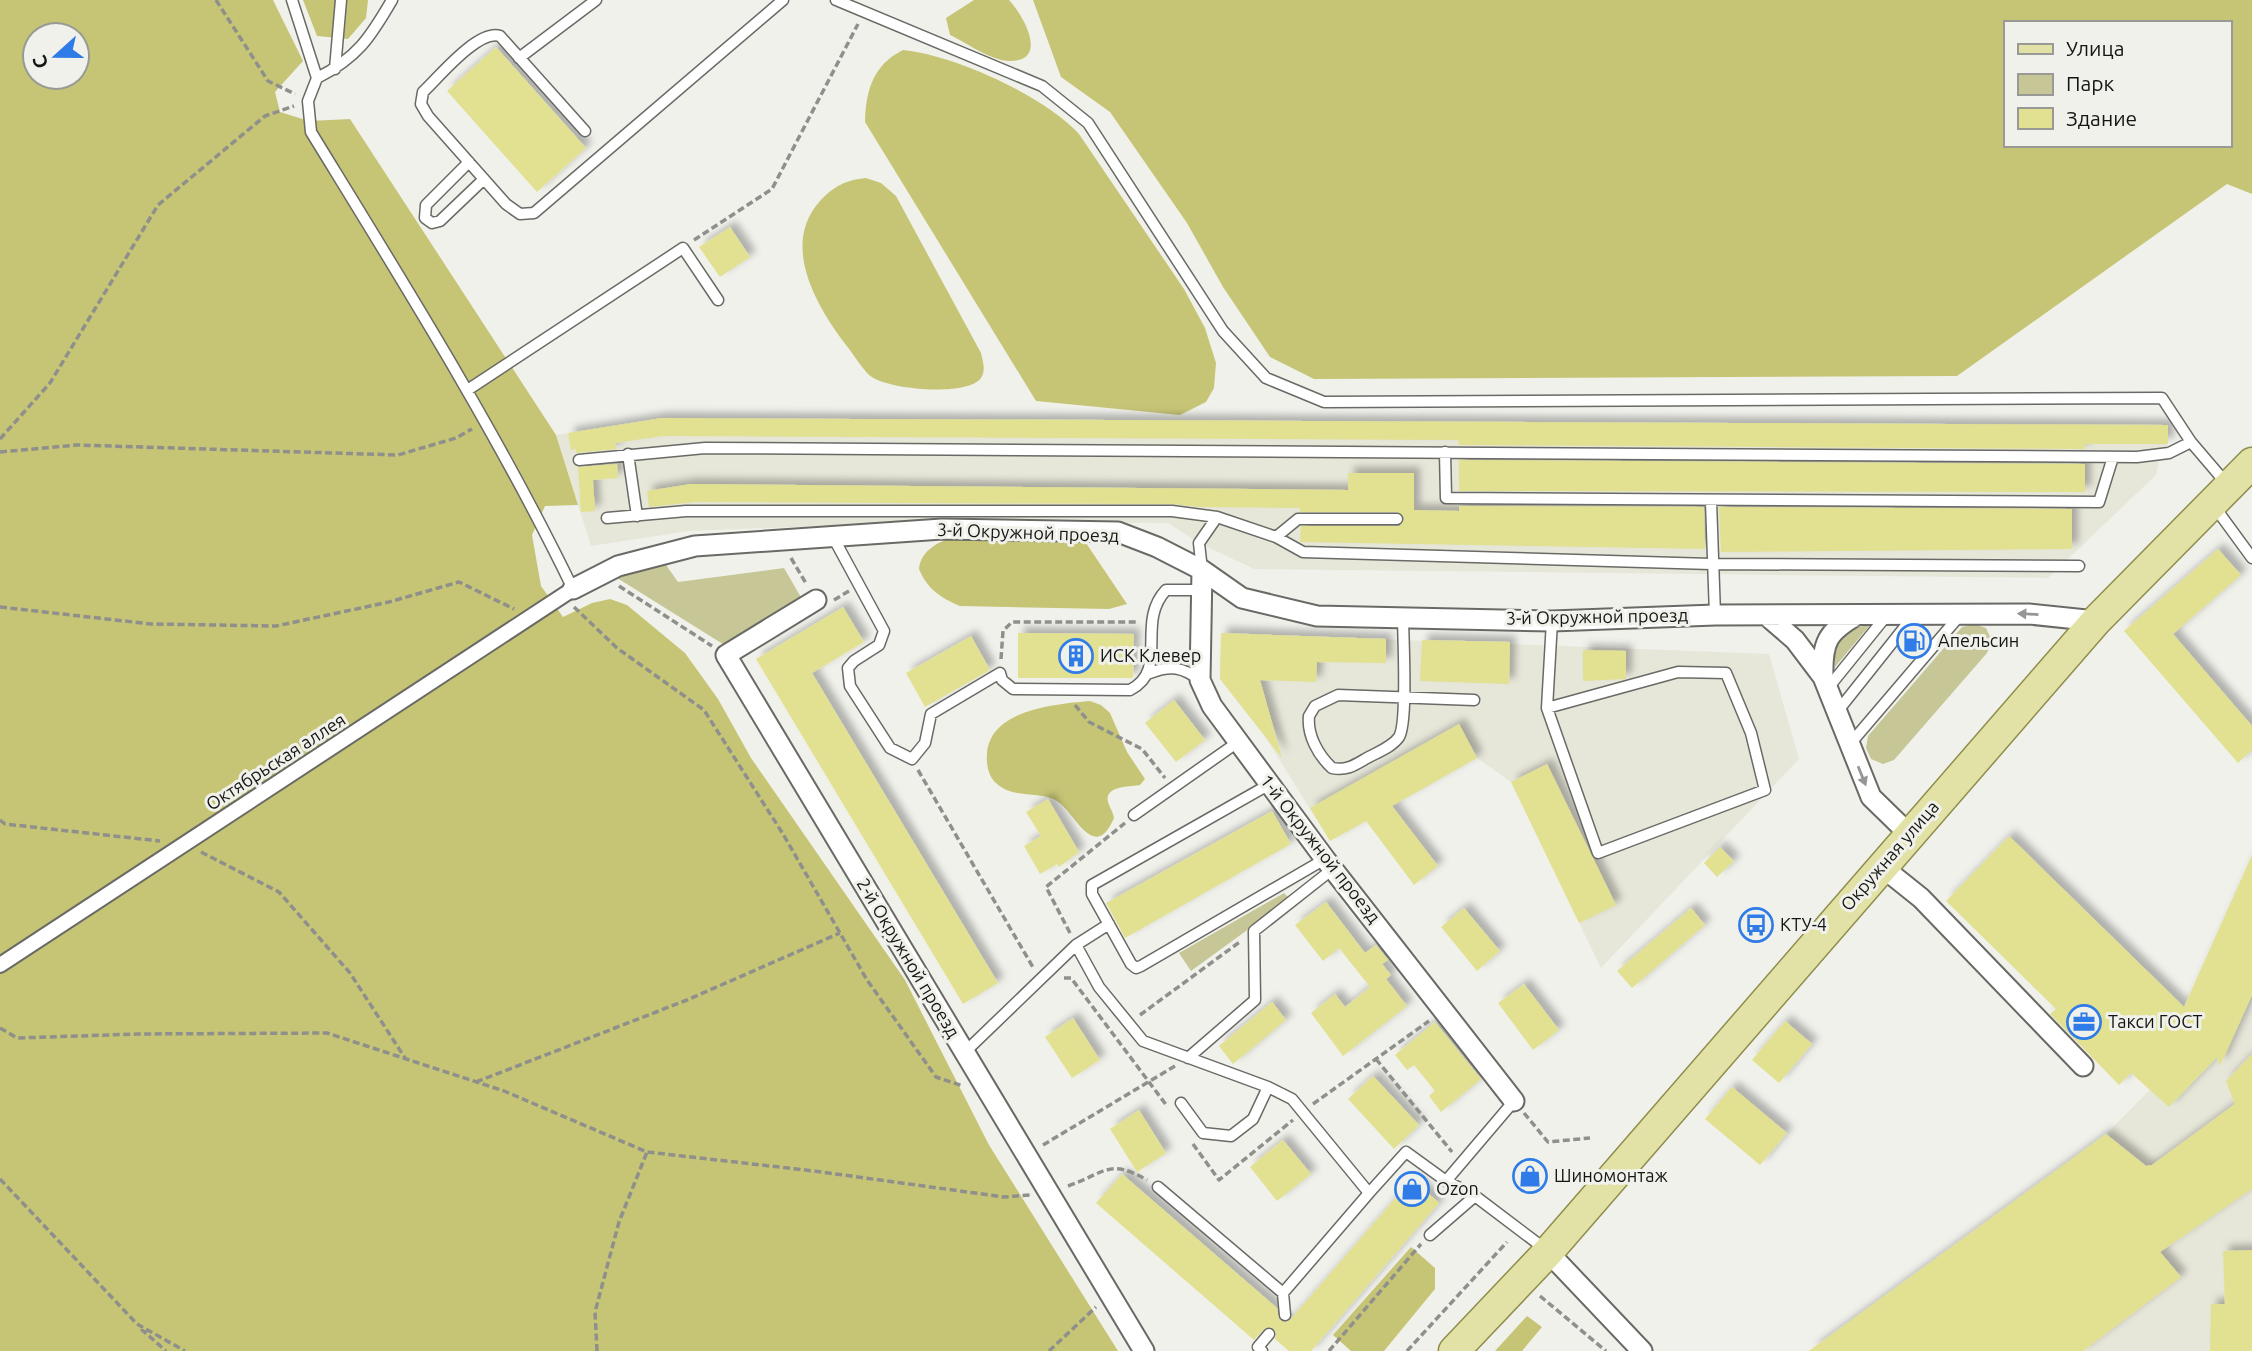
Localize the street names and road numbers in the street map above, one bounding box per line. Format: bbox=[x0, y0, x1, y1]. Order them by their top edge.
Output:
street label: 3-й Окружной проезд bbox=[937, 519, 1120, 545]
street label: 3-й Окружной проезд bbox=[1506, 604, 1689, 628]
street label: Октябрьская аллея bbox=[202, 709, 349, 814]
street label: 1-й Окружной проезд bbox=[1257, 770, 1385, 927]
street label: Окружная улица bbox=[1836, 796, 1942, 914]
street label: 2-й Окружной проезд bbox=[853, 874, 965, 1041]

